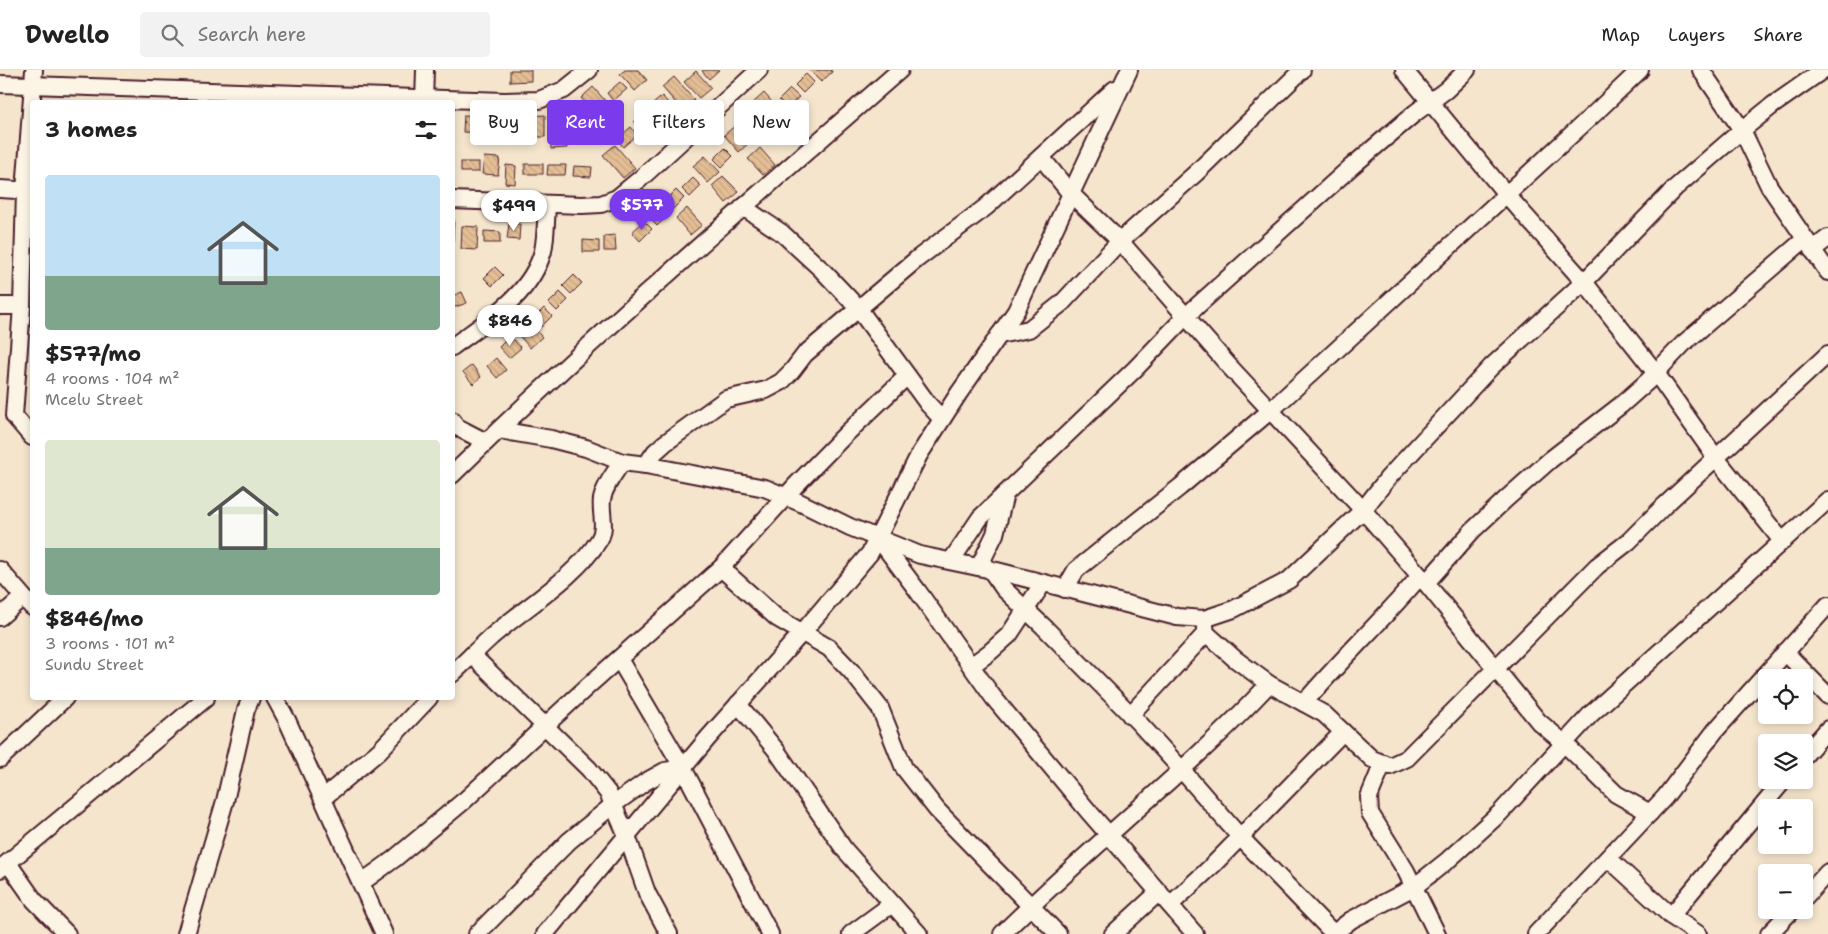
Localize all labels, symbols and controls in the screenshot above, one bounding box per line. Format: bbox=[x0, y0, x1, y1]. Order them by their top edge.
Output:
search box bbox=[140, 12, 490, 57]
text: Dwello bbox=[25, 19, 110, 51]
icon: search bbox=[158, 21, 186, 49]
text: Search here bbox=[198, 22, 306, 47]
text: Map bbox=[1602, 23, 1640, 47]
text: Layers bbox=[1668, 23, 1725, 47]
text: Share bbox=[1753, 23, 1803, 47]
chip: Buy bbox=[470, 100, 537, 145]
chip: Rent bbox=[547, 100, 624, 145]
chip: Filters bbox=[634, 100, 724, 145]
chip: New bbox=[734, 100, 809, 145]
text: 3 homes bbox=[45, 116, 137, 144]
icon: filters bbox=[412, 116, 440, 144]
pin: $577 bbox=[612, 189, 672, 231]
pin: $499 bbox=[484, 190, 544, 232]
text: $577 bbox=[621, 194, 663, 215]
text: $499 bbox=[492, 195, 536, 216]
icon: home bbox=[198, 208, 288, 298]
pin: $846 bbox=[480, 304, 540, 347]
text: $846 bbox=[488, 310, 532, 331]
text: $577/mo bbox=[45, 340, 141, 368]
text: 4 rooms · 104 m² bbox=[45, 368, 180, 389]
text: Mcelu Street bbox=[45, 389, 143, 410]
icon: home bbox=[198, 473, 288, 563]
text: $846/mo bbox=[45, 605, 144, 633]
text: 3 rooms · 101 m² bbox=[45, 633, 175, 654]
text: Sundu Street bbox=[45, 654, 144, 675]
map controls bbox=[1758, 669, 1813, 919]
button: locate bbox=[1758, 669, 1813, 724]
button: layers bbox=[1758, 734, 1813, 789]
button: + bbox=[1758, 799, 1813, 854]
button: − bbox=[1758, 864, 1813, 919]

